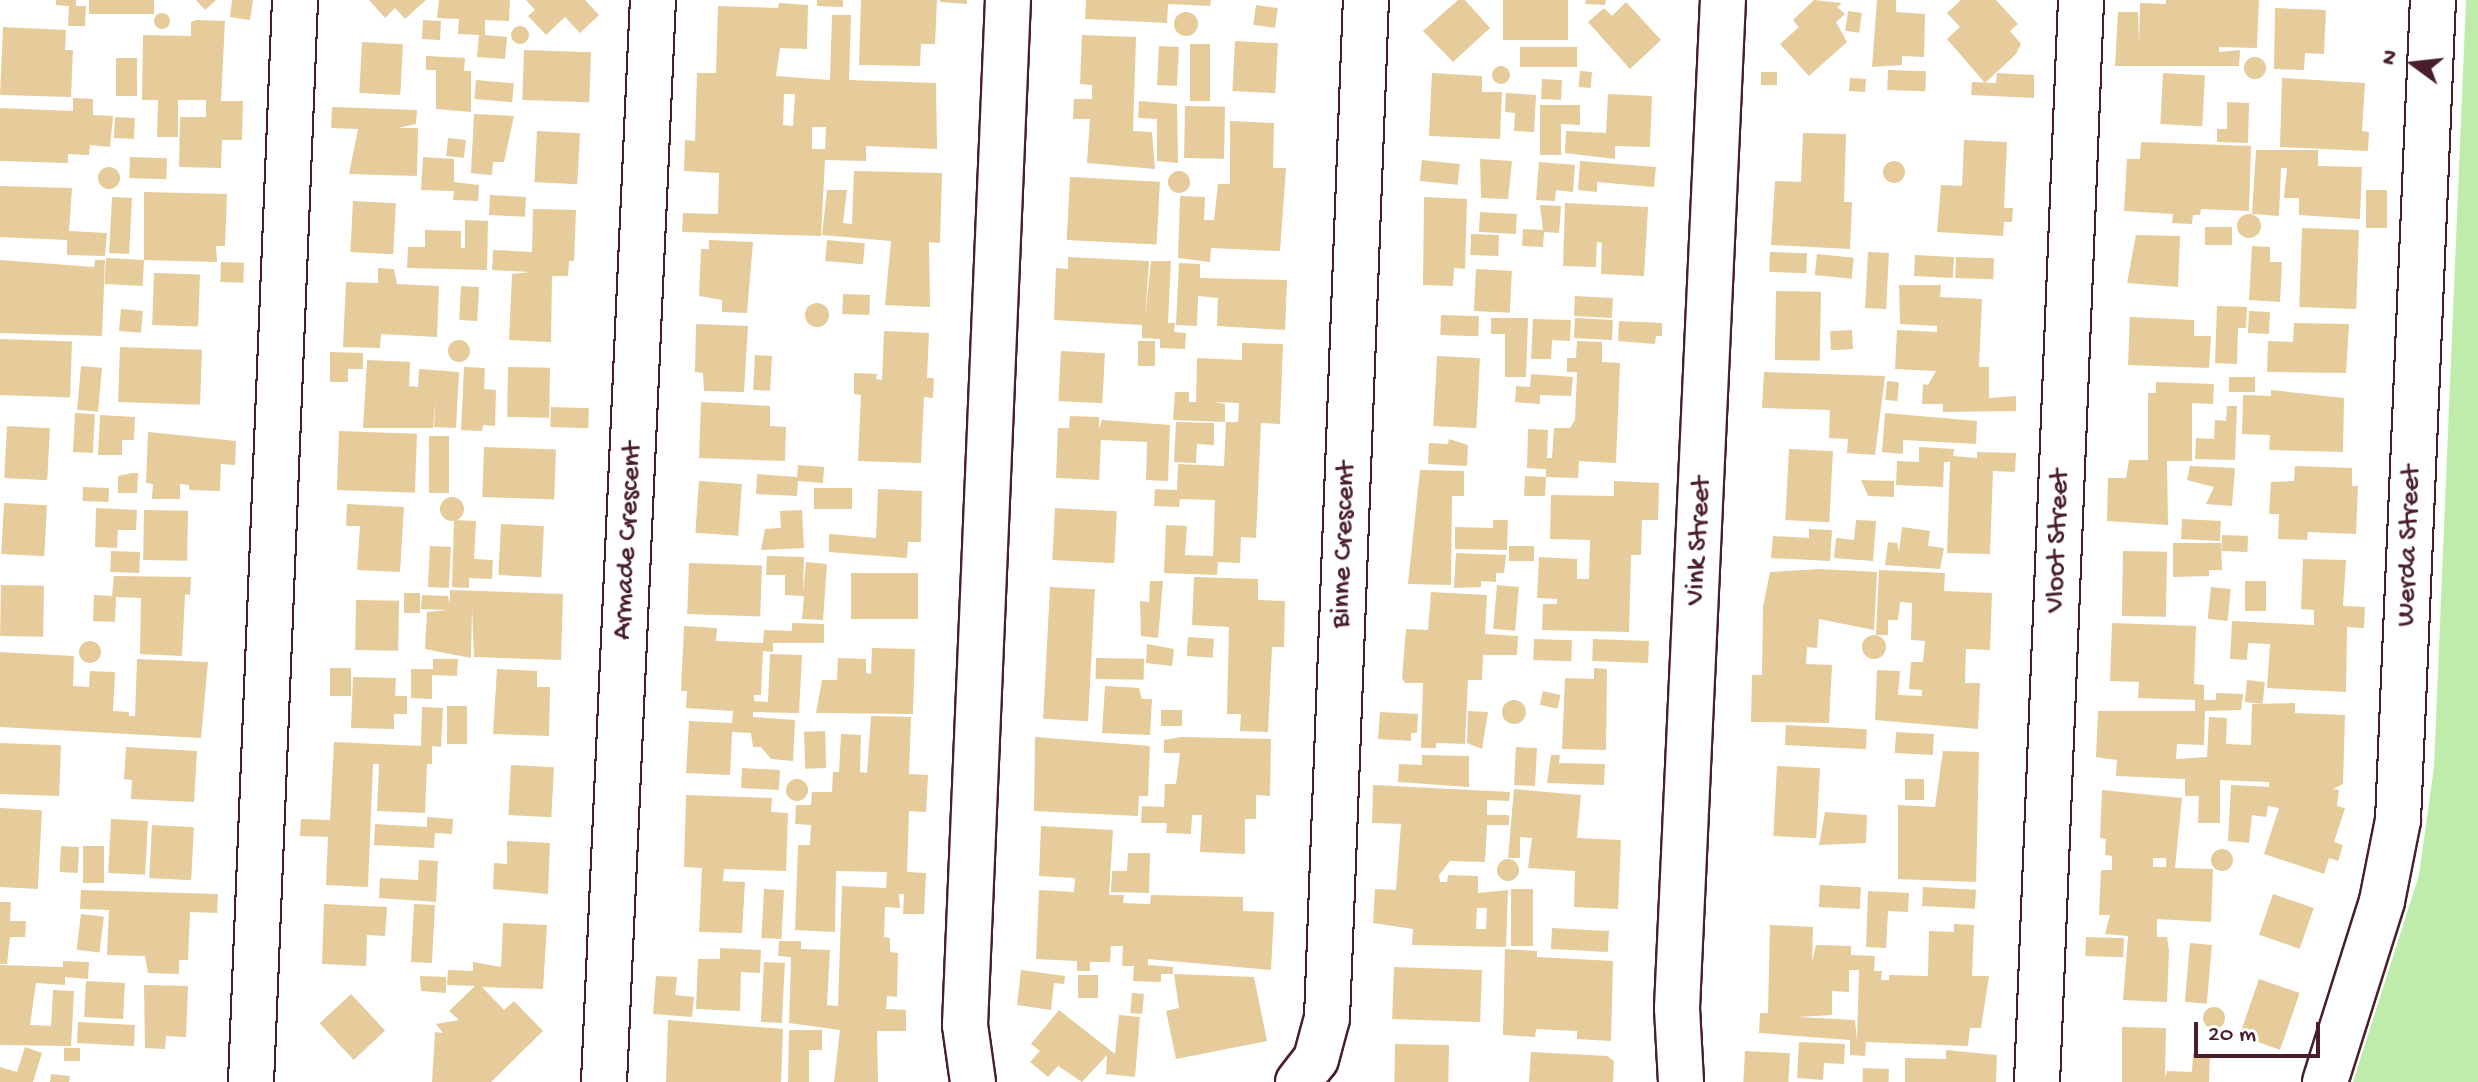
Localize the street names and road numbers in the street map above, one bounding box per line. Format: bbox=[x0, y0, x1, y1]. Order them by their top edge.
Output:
street label: Armade Crescent bbox=[607, 441, 651, 641]
street label: Binne Crescent bbox=[1325, 461, 1365, 629]
street label: Werda Street bbox=[2390, 465, 2430, 627]
street label: Vloot Street bbox=[2040, 469, 2078, 613]
street label: Vink Street bbox=[1680, 476, 1720, 606]

